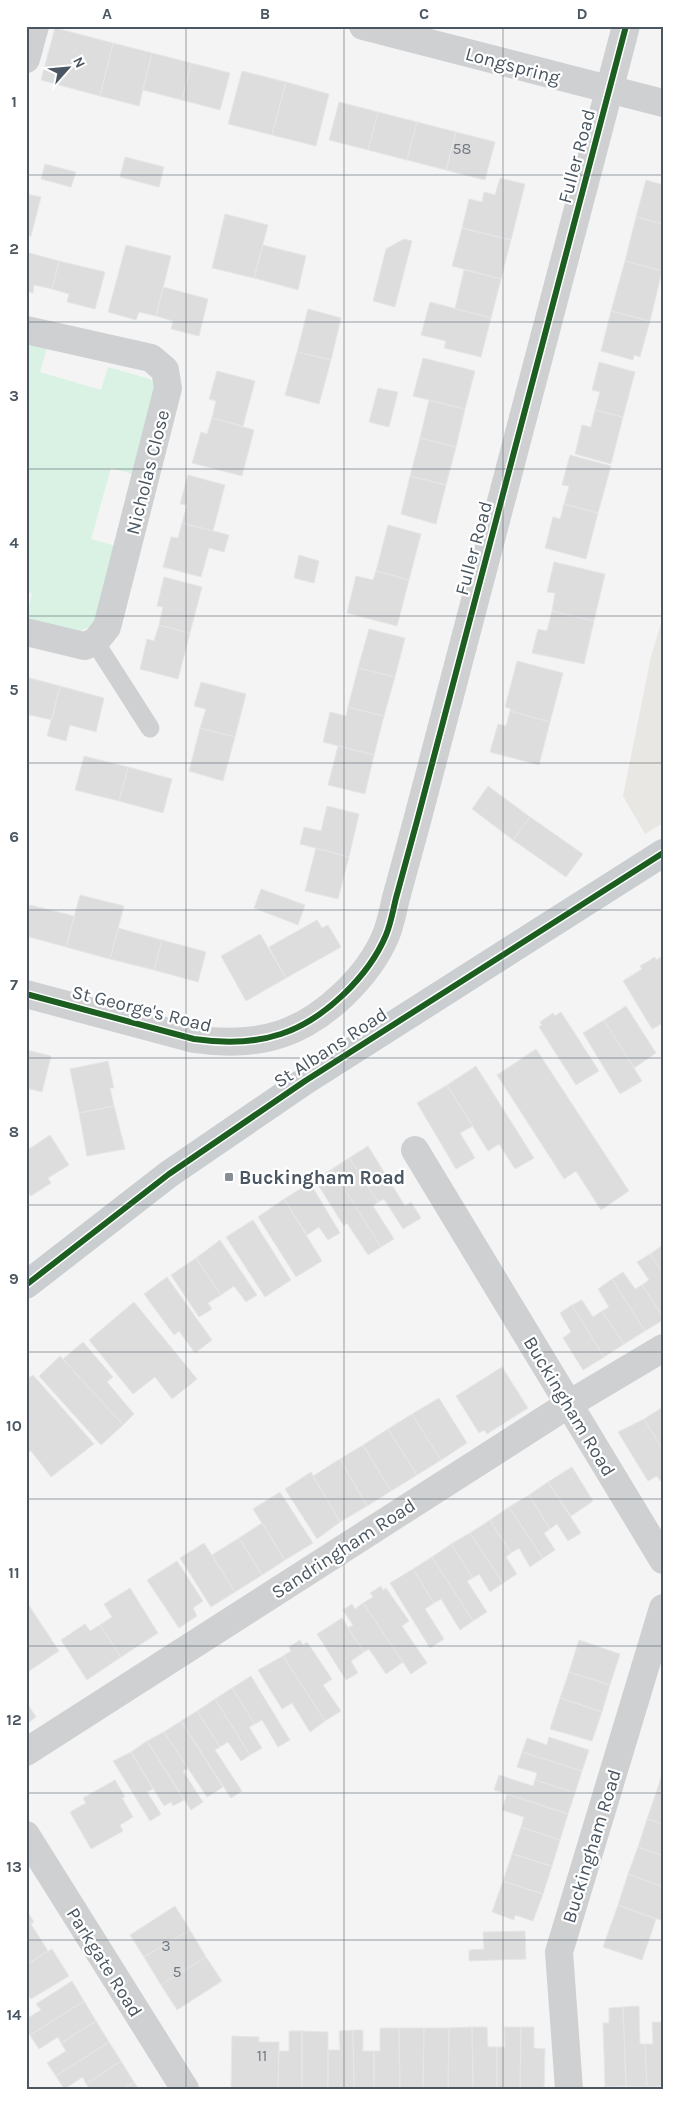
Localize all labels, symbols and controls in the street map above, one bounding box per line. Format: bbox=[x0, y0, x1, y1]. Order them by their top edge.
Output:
text: A bbox=[102, 4, 112, 23]
text: B bbox=[260, 4, 270, 23]
text: C bbox=[419, 4, 429, 23]
text: D bbox=[577, 4, 588, 23]
north arrow bbox=[42, 42, 92, 92]
street label: Longspring bbox=[463, 43, 563, 89]
text: N bbox=[69, 54, 89, 71]
text: 1 bbox=[11, 92, 17, 111]
street label: Fuller Road bbox=[554, 107, 600, 206]
house number: 58 bbox=[453, 139, 471, 158]
text: 2 bbox=[9, 239, 19, 258]
text: 3 bbox=[9, 386, 19, 405]
street label: Nicholas Close bbox=[122, 408, 174, 537]
street label: Fuller Road bbox=[451, 499, 497, 598]
text: 4 bbox=[9, 533, 19, 552]
text: 5 bbox=[9, 680, 19, 699]
text: 6 bbox=[9, 827, 19, 846]
text: 7 bbox=[10, 975, 18, 994]
street label: St George's Road bbox=[70, 981, 214, 1037]
street label: St Albans Road bbox=[270, 1003, 391, 1093]
text: 8 bbox=[9, 1122, 19, 1141]
place label: Buckingham Road bbox=[239, 1167, 405, 1189]
marker: Buckingham Road bbox=[223, 1171, 235, 1183]
text: 9 bbox=[9, 1269, 19, 1288]
street label: Buckingham Road bbox=[519, 1332, 620, 1481]
text: 10 bbox=[6, 1416, 22, 1435]
street label: Sandringham Road bbox=[267, 1494, 420, 1604]
text: 11 bbox=[8, 1563, 20, 1582]
text: 12 bbox=[6, 1710, 22, 1729]
street label: Buckingham Road bbox=[558, 1767, 626, 1926]
text: 13 bbox=[6, 1857, 22, 1876]
street label: Parkgate Road bbox=[62, 1904, 147, 2021]
house number: 3 bbox=[161, 1936, 171, 1955]
house number: 5 bbox=[172, 1962, 182, 1981]
text: 14 bbox=[6, 2005, 22, 2024]
house number: 11 bbox=[257, 2046, 267, 2065]

